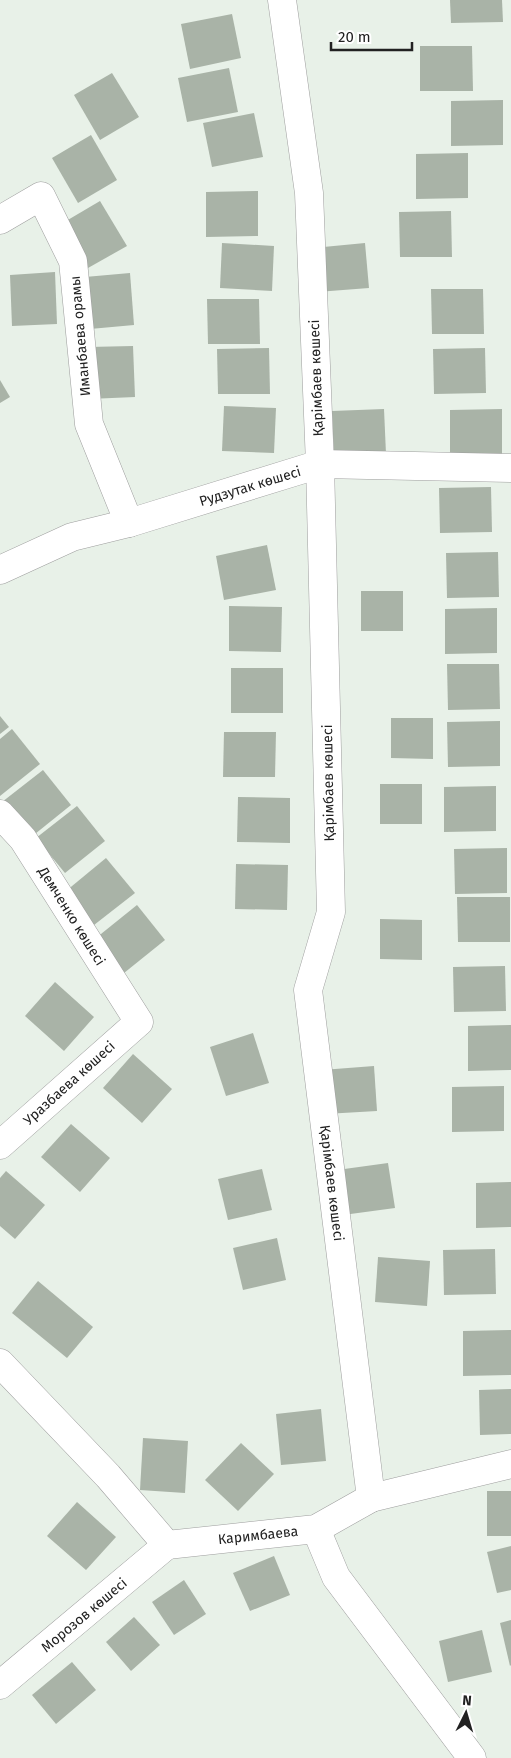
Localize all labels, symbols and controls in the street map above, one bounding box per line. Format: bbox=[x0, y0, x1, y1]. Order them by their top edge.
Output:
scale bar bbox=[331, 20, 412, 52]
text: 20 m bbox=[338, 28, 371, 46]
street label: Иманбаева орамы bbox=[67, 275, 94, 397]
street label: Қарімбаев көшесі bbox=[306, 319, 327, 437]
street label: Рудзутак көшесі bbox=[197, 463, 303, 510]
street label: Қарімбаев көшесі bbox=[319, 724, 338, 842]
street label: Демченко көшесі bbox=[34, 863, 109, 969]
street label: Уразбаева көшесі bbox=[20, 1038, 119, 1129]
street label: Қарімбаев көшесі bbox=[316, 1124, 347, 1242]
street label: Каримбаева bbox=[217, 1523, 299, 1548]
street label: Морозов көшесі bbox=[38, 1575, 131, 1656]
north arrow bbox=[441, 1688, 491, 1738]
text: N bbox=[462, 1692, 472, 1709]

